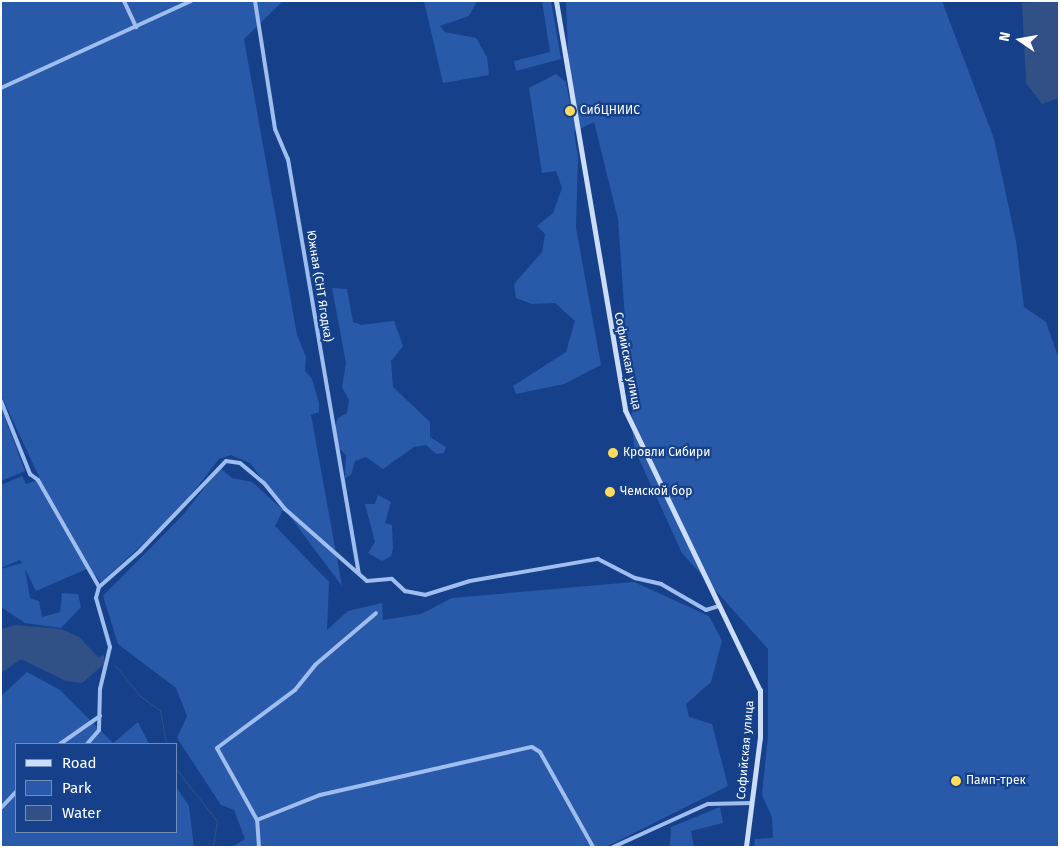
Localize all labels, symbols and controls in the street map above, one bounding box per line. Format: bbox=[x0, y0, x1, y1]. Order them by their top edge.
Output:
north arrow bbox=[995, 15, 1045, 65]
text: N bbox=[996, 30, 1014, 43]
place label: СибЦНИИС bbox=[580, 104, 640, 118]
marker: СибЦНИИС bbox=[564, 105, 576, 117]
street label: Южная (СНТ Ягодка) bbox=[303, 229, 335, 343]
street label: Софийская улица bbox=[610, 311, 644, 411]
place label: Кровли Сибири bbox=[623, 446, 710, 460]
marker: Кровли Сибири bbox=[607, 447, 619, 459]
place label: Чемской бор bbox=[620, 485, 692, 499]
marker: Чемской бор bbox=[604, 486, 616, 498]
street label: Софийская улица bbox=[735, 700, 757, 800]
legend bbox=[15, 743, 178, 833]
text: Road bbox=[62, 754, 97, 772]
place label: Памп-трек bbox=[966, 774, 1026, 788]
marker: Памп-трек bbox=[950, 775, 962, 787]
text: Park bbox=[62, 779, 92, 797]
text: Water bbox=[62, 804, 101, 822]

